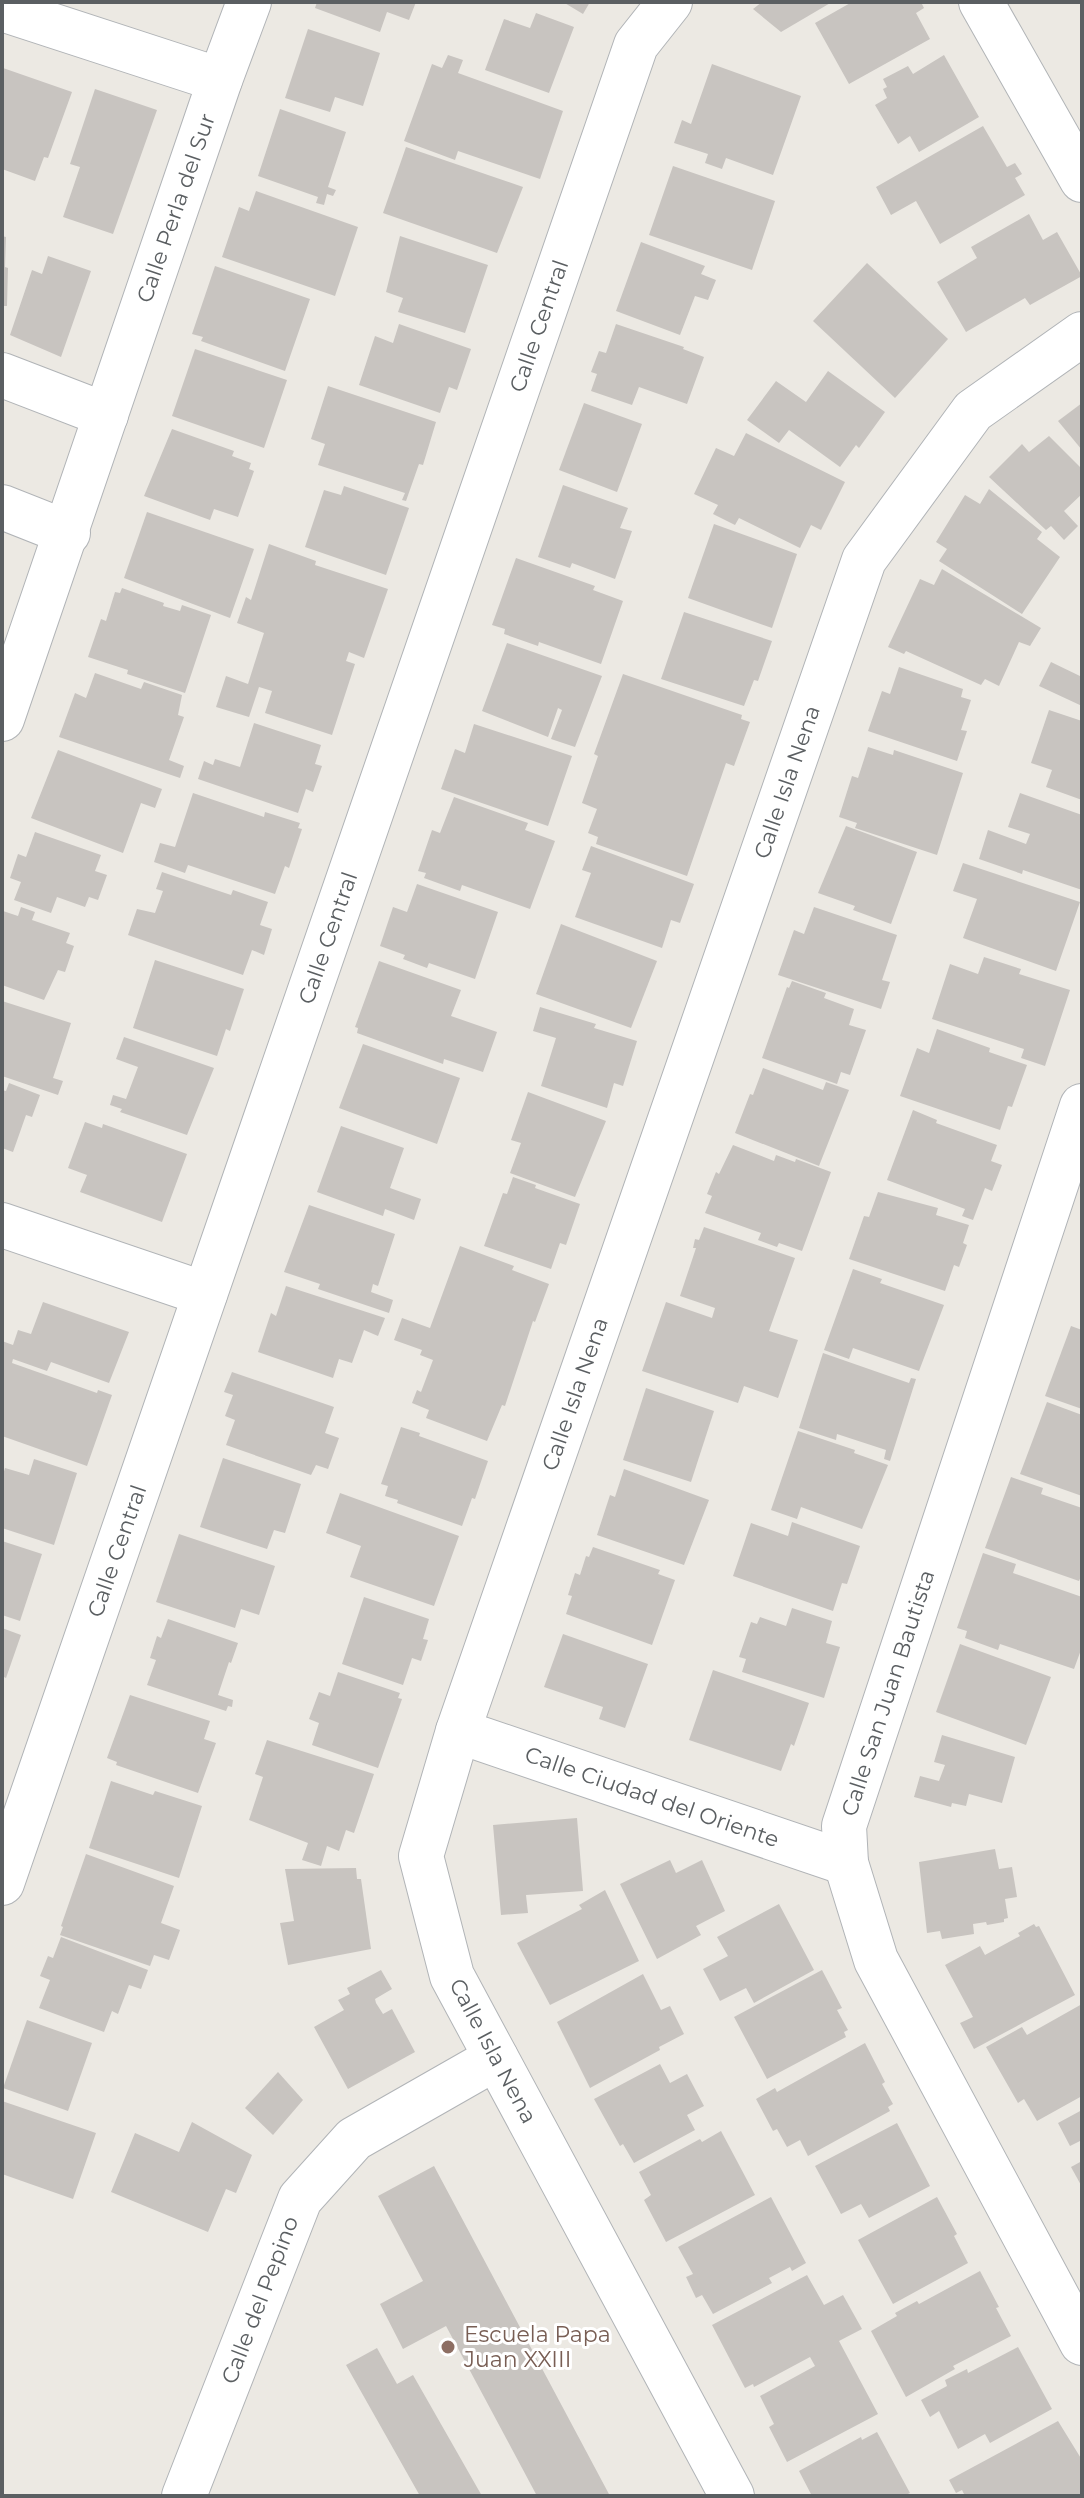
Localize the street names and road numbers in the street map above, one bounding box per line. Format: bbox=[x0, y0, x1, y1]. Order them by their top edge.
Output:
street label: Calle Perla del Sur bbox=[131, 110, 221, 306]
street label: Calle Central bbox=[504, 256, 574, 396]
street label: Calle Isla Nena bbox=[748, 702, 826, 862]
street label: Calle Central bbox=[293, 868, 363, 1008]
street label: Calle Isla Nena bbox=[536, 1314, 614, 1474]
street label: Calle Central bbox=[82, 1481, 152, 1621]
street label: Calle San Juan Bautista bbox=[835, 1566, 941, 1820]
street label: Calle Ciudad del Oriente bbox=[521, 1741, 783, 1853]
street label: Calle Isla Nena bbox=[443, 1974, 543, 2128]
street label: Calle del Pepino bbox=[216, 2212, 304, 2388]

